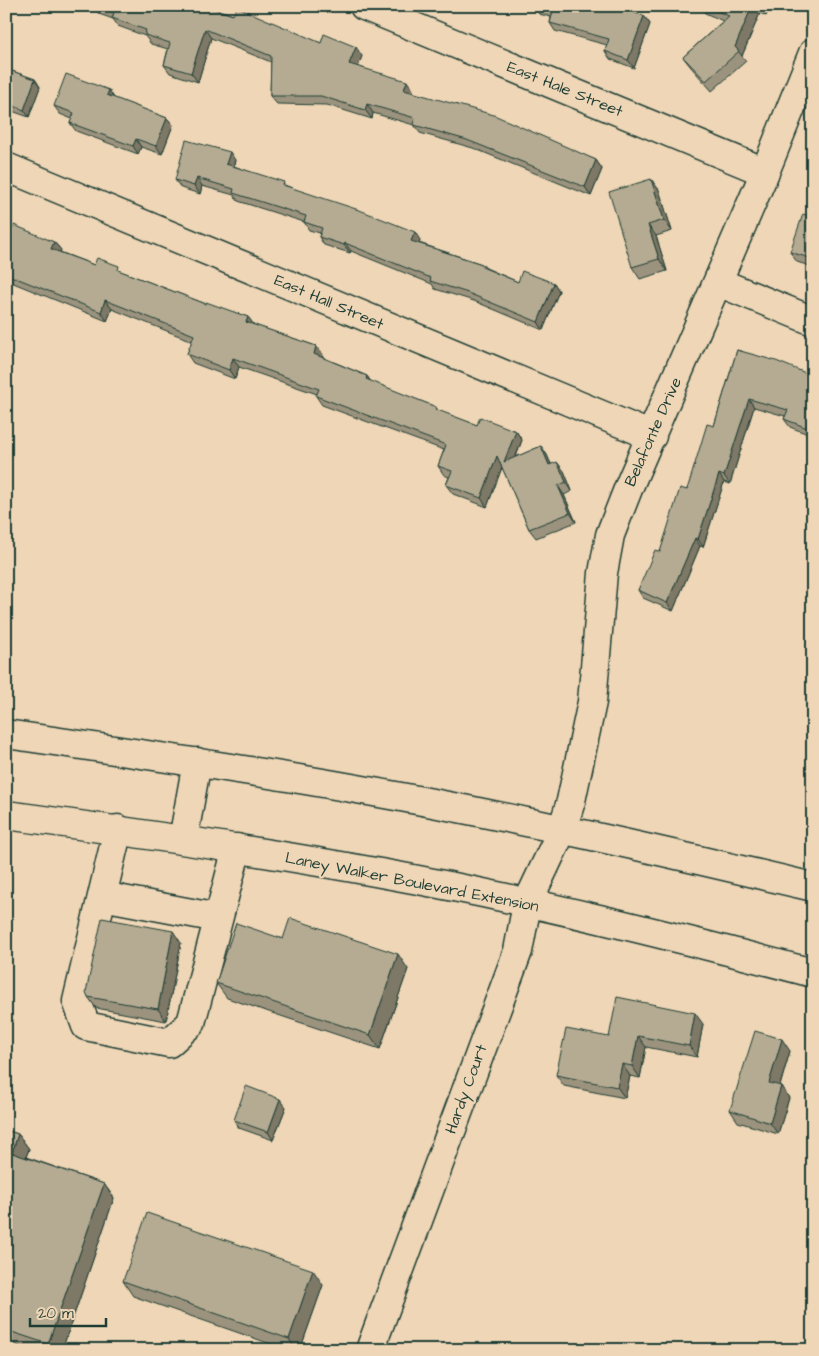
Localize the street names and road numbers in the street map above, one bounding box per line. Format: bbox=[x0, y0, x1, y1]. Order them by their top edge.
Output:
street label: East Hale Street bbox=[504, 56, 627, 122]
street label: East Hall Street bbox=[271, 269, 388, 335]
street label: Belafonte Drive bbox=[619, 374, 687, 490]
street label: Laney Walker Boulevard Extension bbox=[283, 847, 541, 918]
street label: Hardy Court bbox=[440, 1041, 493, 1137]

